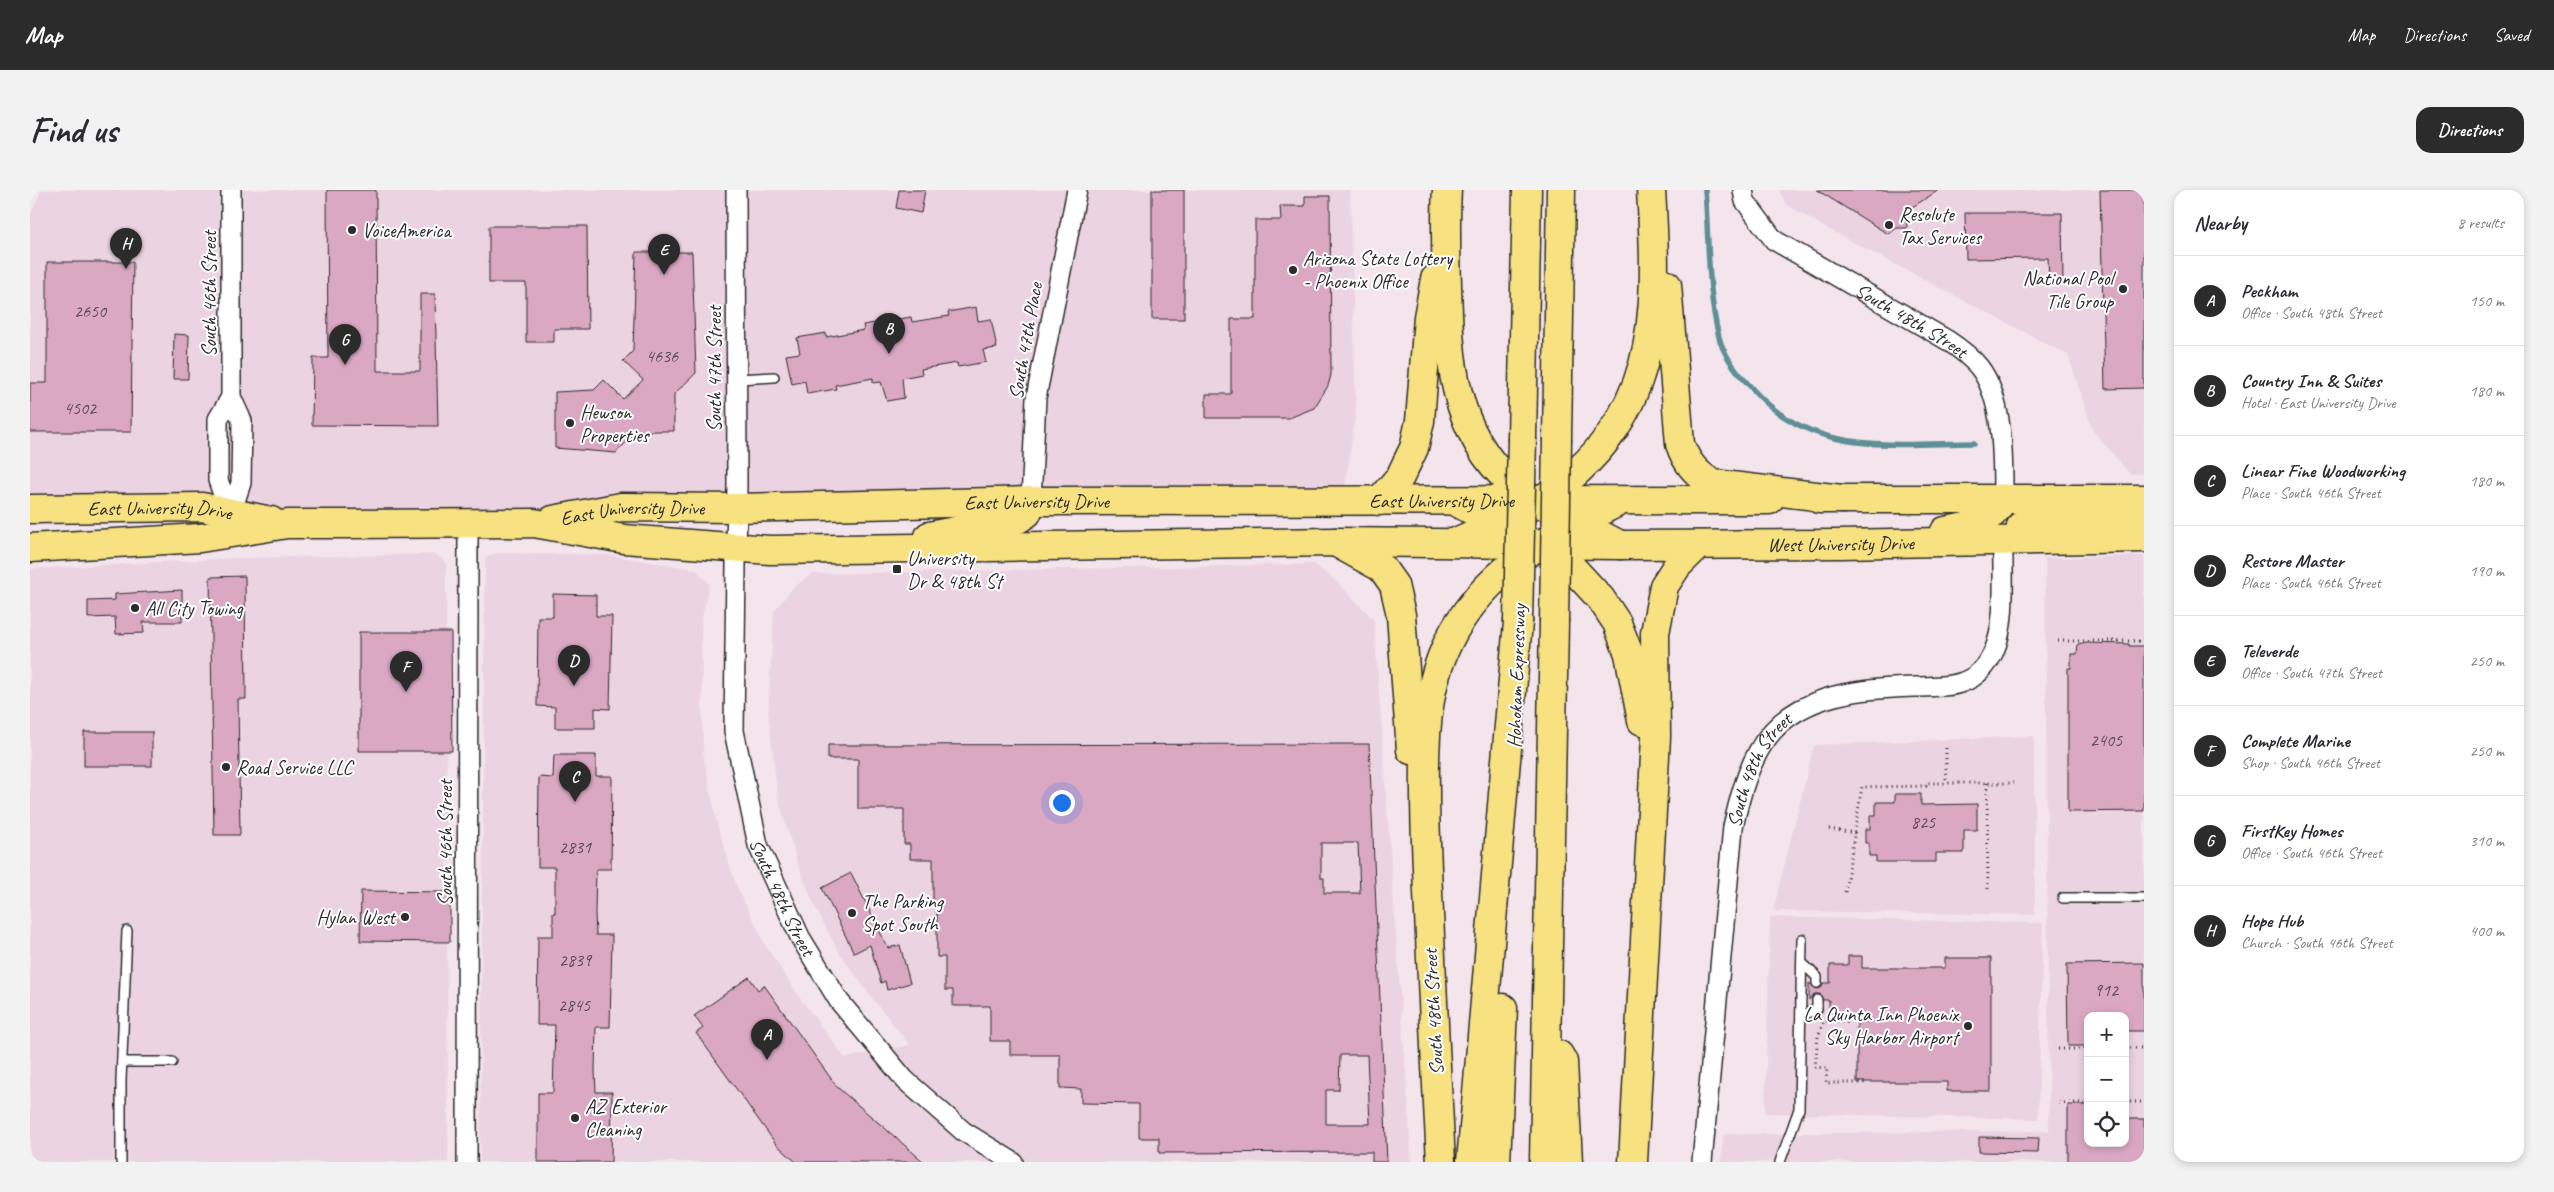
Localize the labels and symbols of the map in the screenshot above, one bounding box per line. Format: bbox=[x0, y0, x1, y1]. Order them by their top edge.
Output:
place label: Resolute Tax Services bbox=[1899, 202, 1983, 250]
place label: VoiceAmerica bbox=[362, 218, 452, 243]
marker: Resolute Tax Services bbox=[1883, 219, 1895, 231]
marker: VoiceAmerica bbox=[346, 224, 358, 236]
pin: H bbox=[110, 228, 142, 269]
street label: South 46th Street bbox=[197, 229, 222, 357]
pin: E bbox=[648, 234, 680, 275]
place label: Arizona State Lottery - Phoenix Office bbox=[1303, 246, 1454, 294]
marker: Arizona State Lottery - Phoenix Office bbox=[1287, 264, 1299, 276]
place label: National Pool Tile Group bbox=[2023, 266, 2117, 314]
street label: South 48th Street bbox=[1851, 278, 1975, 365]
street label: South 47th Place bbox=[1003, 279, 1048, 401]
marker: National Pool Tile Group bbox=[2117, 283, 2129, 295]
house number: 2650 bbox=[74, 300, 108, 322]
street label: South 47th Street bbox=[702, 304, 727, 432]
pin: B bbox=[873, 313, 905, 354]
pin: G bbox=[329, 324, 361, 365]
house number: 4636 bbox=[646, 345, 679, 367]
house number: 4502 bbox=[64, 397, 98, 419]
place label: Hewson Properties bbox=[580, 400, 651, 448]
marker: Hewson Properties bbox=[564, 417, 576, 429]
street label: East University Drive bbox=[1369, 488, 1516, 514]
street label: East University Drive bbox=[964, 489, 1111, 516]
street label: East University Drive bbox=[87, 494, 236, 526]
street label: East University Drive bbox=[558, 495, 706, 531]
street label: West University Drive bbox=[1767, 531, 1916, 557]
place label: University Dr & 48th St bbox=[907, 546, 1005, 594]
marker: University Dr & 48th St bbox=[891, 563, 903, 575]
place label: All City Towing bbox=[145, 596, 244, 621]
street label: Hohokam Expressway bbox=[1501, 601, 1532, 748]
marker: All City Towing bbox=[129, 602, 141, 614]
pin: D bbox=[558, 645, 590, 686]
pin: F bbox=[390, 651, 422, 692]
street label: South 48th Street bbox=[1721, 706, 1799, 830]
house number: 2405 bbox=[2090, 729, 2123, 751]
place label: Road Service LLC bbox=[236, 755, 355, 780]
marker: Road Service LLC bbox=[220, 761, 232, 773]
pin: C bbox=[559, 761, 591, 802]
street label: South 46th Street bbox=[433, 778, 458, 906]
your location bbox=[1049, 790, 1075, 816]
house number: 825 bbox=[1911, 811, 1936, 833]
house number: 2831 bbox=[559, 836, 592, 858]
street label: South 48th Street bbox=[744, 837, 822, 962]
place label: The Parking Spot South bbox=[862, 889, 945, 937]
place label: Hylan West bbox=[316, 905, 397, 930]
marker: The Parking Spot South bbox=[846, 907, 858, 919]
marker: Hylan West bbox=[399, 911, 411, 923]
street label: South 48th Street bbox=[1418, 946, 1449, 1076]
house number: 2839 bbox=[559, 949, 593, 971]
house number: 912 bbox=[2094, 979, 2120, 1001]
house number: 2845 bbox=[558, 994, 591, 1016]
place label: La Quinta Inn Phoenix Sky Harbor Airport bbox=[1803, 1002, 1961, 1050]
pin: A bbox=[751, 1019, 783, 1060]
marker: La Quinta Inn Phoenix Sky Harbor Airport bbox=[1962, 1020, 1974, 1032]
place label: AZ Exterior Cleaning bbox=[585, 1094, 668, 1142]
marker: AZ Exterior Cleaning bbox=[569, 1112, 581, 1124]

